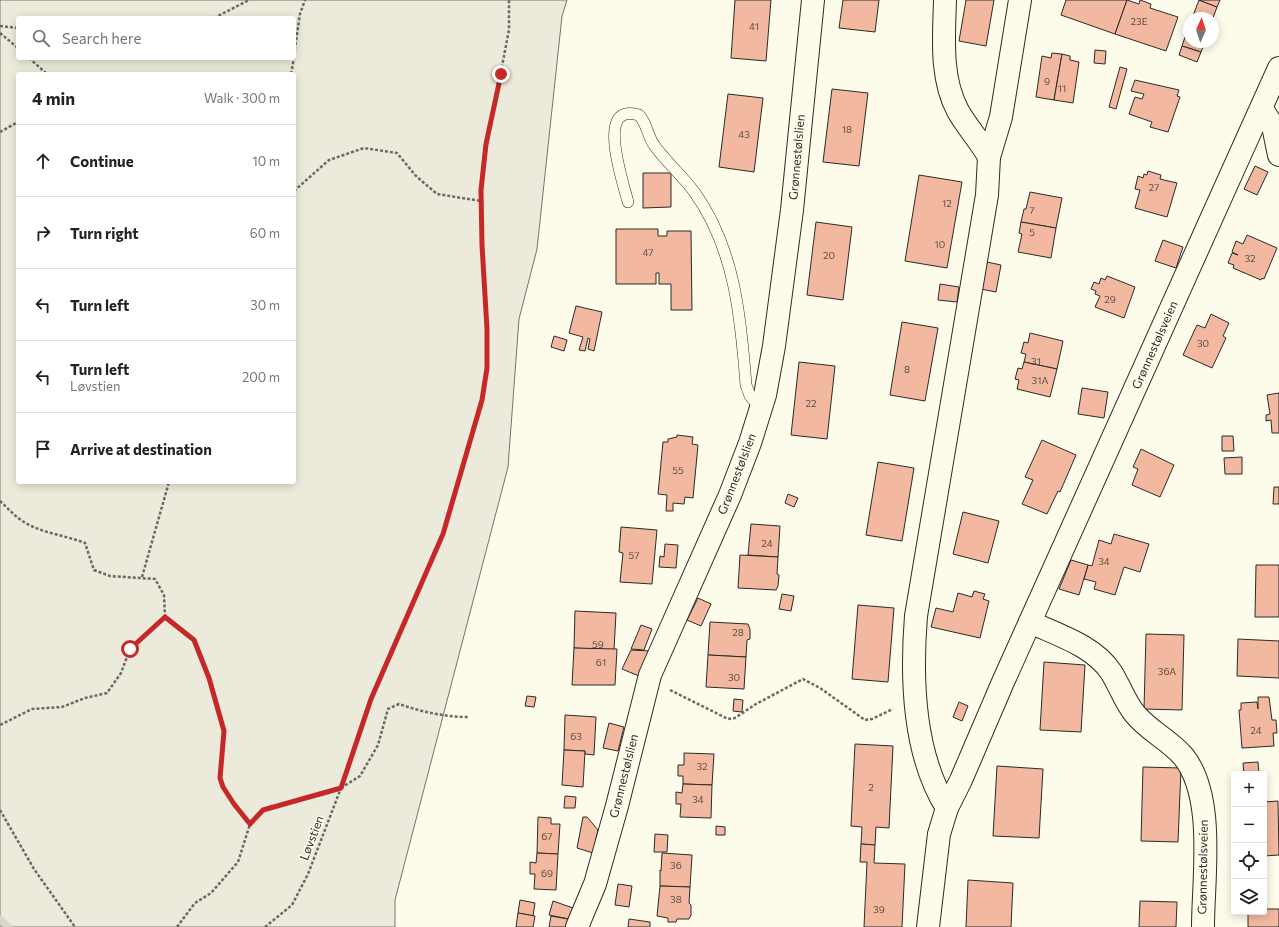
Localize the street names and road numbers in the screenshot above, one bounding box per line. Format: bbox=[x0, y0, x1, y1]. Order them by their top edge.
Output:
street label: Grønnestølslien bbox=[785, 114, 807, 200]
street label: Grønnestølsveien bbox=[1128, 298, 1180, 391]
street label: Grønnestølslien bbox=[714, 431, 758, 516]
street label: Grønnestølslien bbox=[606, 732, 640, 819]
street label: Løvstien bbox=[296, 813, 326, 862]
street label: Grønnestølsveien bbox=[1194, 819, 1210, 915]

